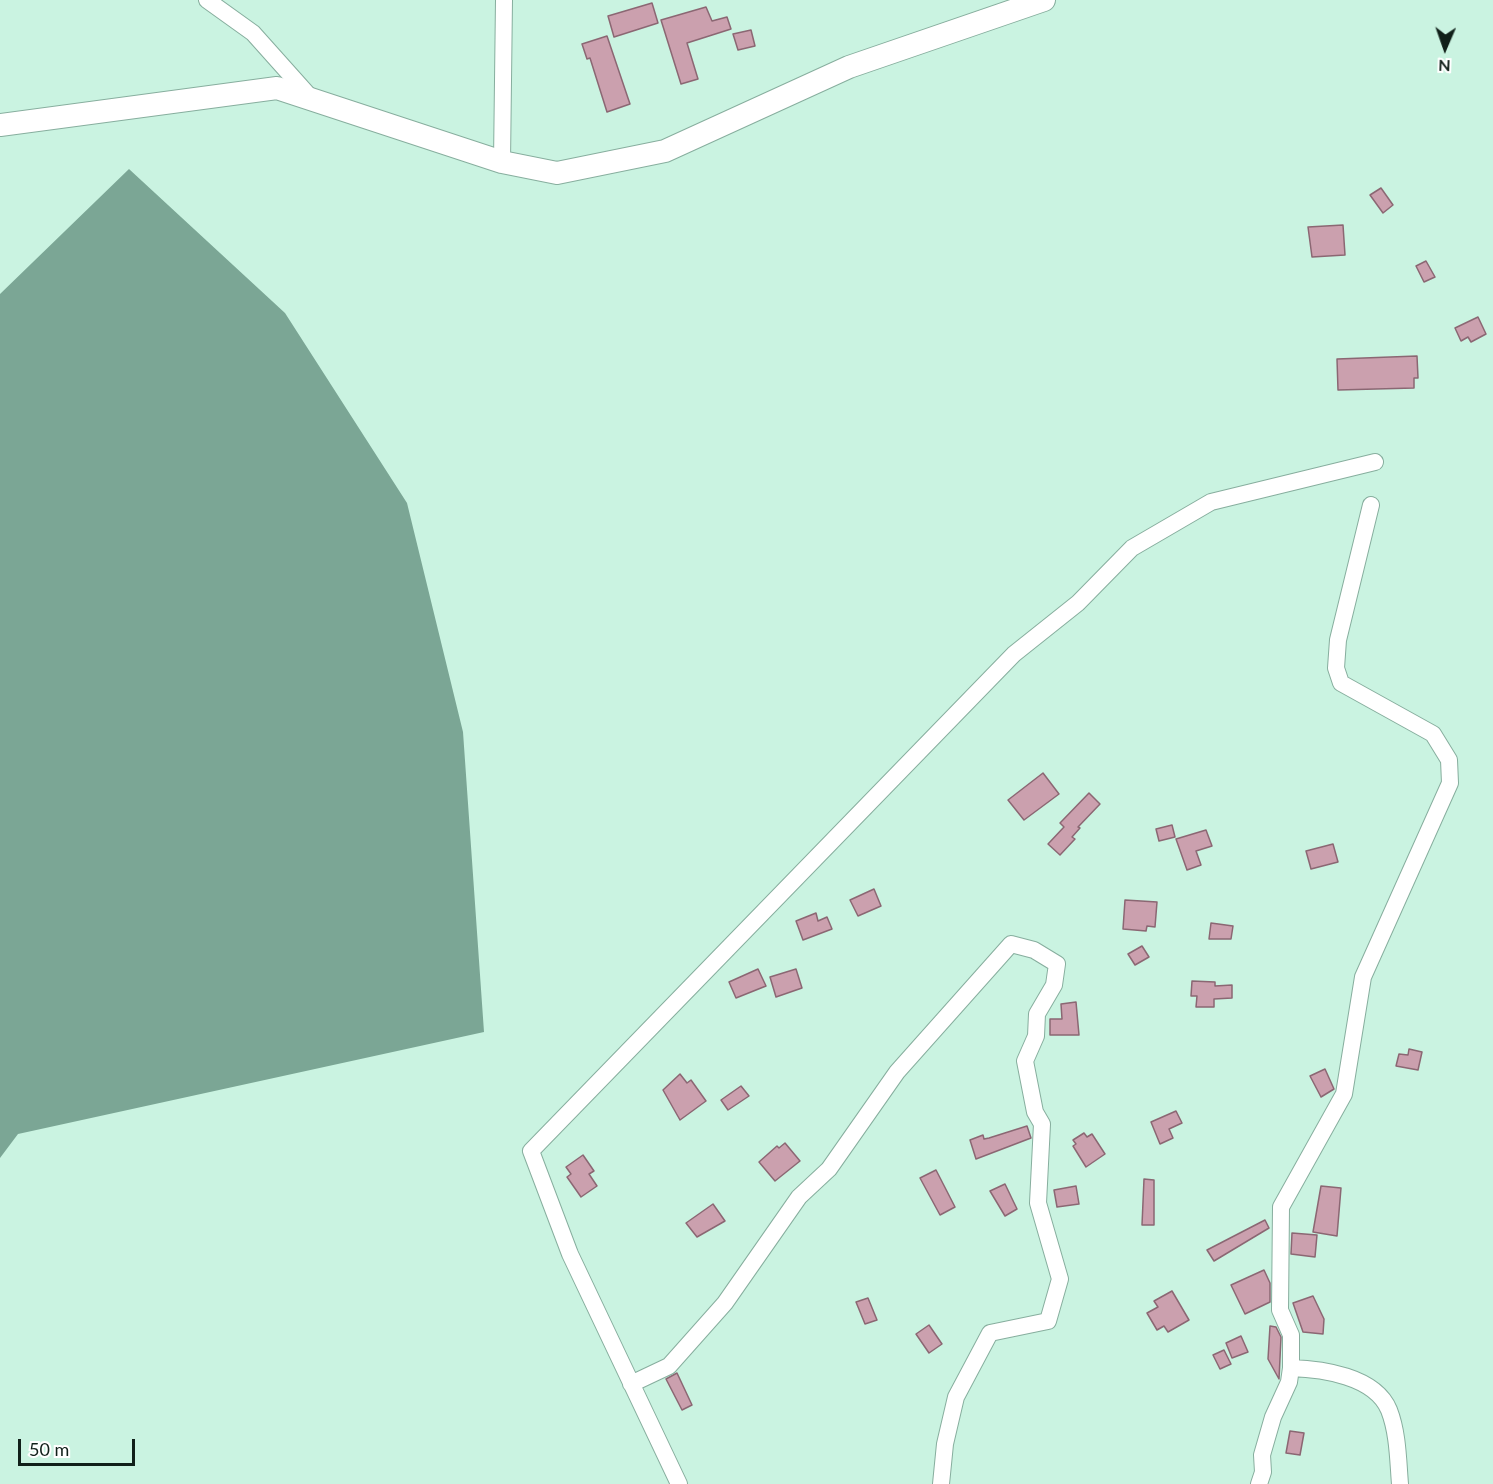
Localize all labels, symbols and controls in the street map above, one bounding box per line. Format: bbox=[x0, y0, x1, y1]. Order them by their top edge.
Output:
north arrow bbox=[1415, 18, 1475, 78]
text: N bbox=[1438, 57, 1451, 76]
scale bar bbox=[21, 1427, 138, 1465]
text: 50 m bbox=[29, 1438, 69, 1460]

